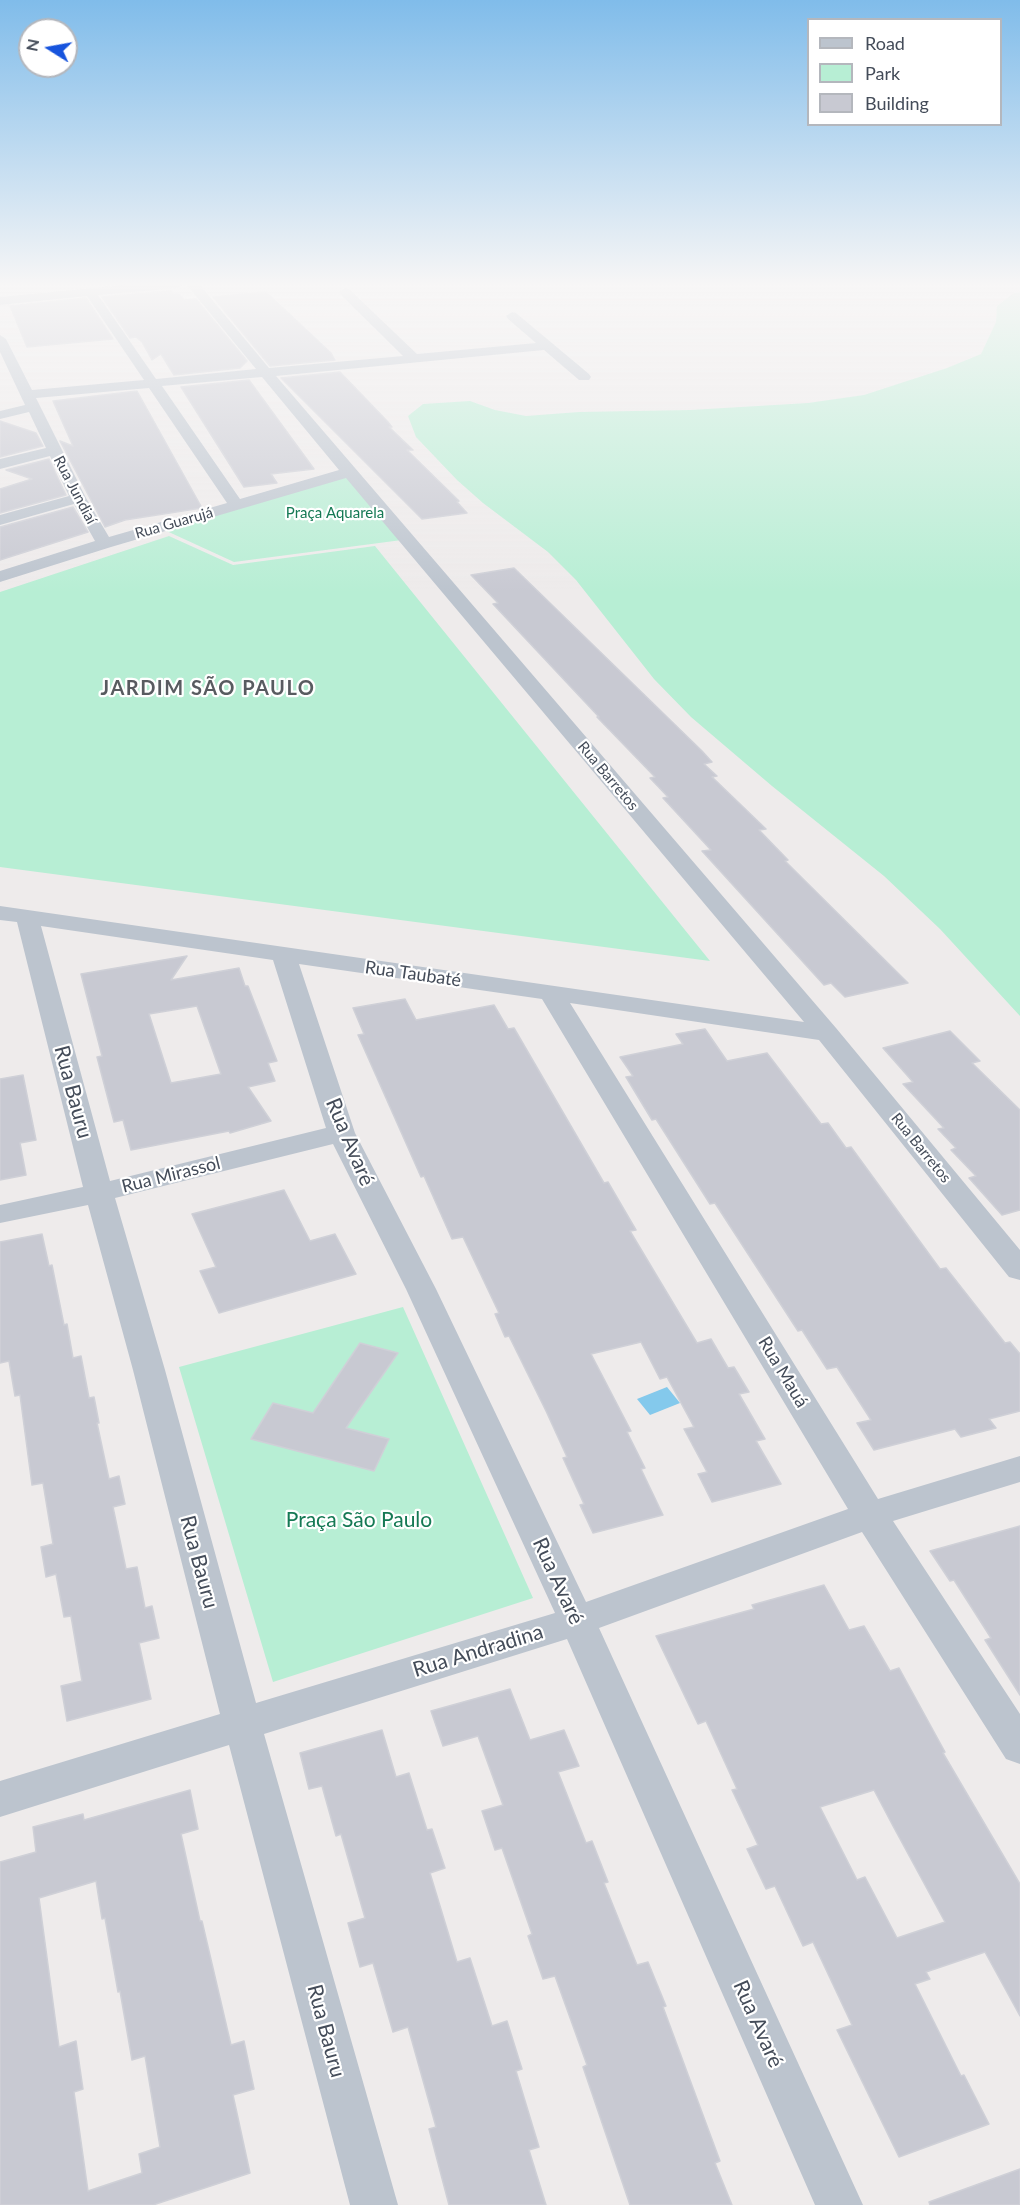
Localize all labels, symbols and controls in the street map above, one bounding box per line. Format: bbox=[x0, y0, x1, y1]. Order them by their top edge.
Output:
north arrow bbox=[18, 18, 78, 78]
legend bbox=[807, 18, 1002, 126]
text: Road bbox=[865, 32, 905, 54]
text: N bbox=[21, 37, 42, 53]
text: Park bbox=[865, 62, 900, 84]
text: Building bbox=[865, 92, 929, 114]
street label: Rua Jundiaí bbox=[50, 453, 100, 527]
street label: Rua Guarujá bbox=[133, 503, 215, 543]
park label: Praça Aquarela bbox=[286, 504, 384, 522]
district label: JARDIM SÃO PAULO bbox=[101, 677, 315, 701]
street label: Rua Barretos bbox=[574, 738, 642, 814]
street label: Rua Taubaté bbox=[364, 957, 462, 991]
street label: Rua Bauru bbox=[49, 1043, 97, 1141]
street label: Rua Avaré bbox=[320, 1094, 380, 1190]
street label: Rua Barretos bbox=[887, 1109, 955, 1187]
street label: Rua Mirassol bbox=[119, 1152, 223, 1198]
street label: Rua Mauá bbox=[753, 1333, 813, 1411]
park label: Praça São Paulo bbox=[286, 1507, 432, 1533]
street label: Rua Bauru bbox=[175, 1513, 223, 1611]
street label: Rua Avaré bbox=[527, 1534, 589, 1628]
street label: Rua Andradina bbox=[410, 1619, 546, 1683]
street label: Rua Avaré bbox=[728, 1976, 788, 2072]
street label: Rua Bauru bbox=[302, 1982, 350, 2080]

